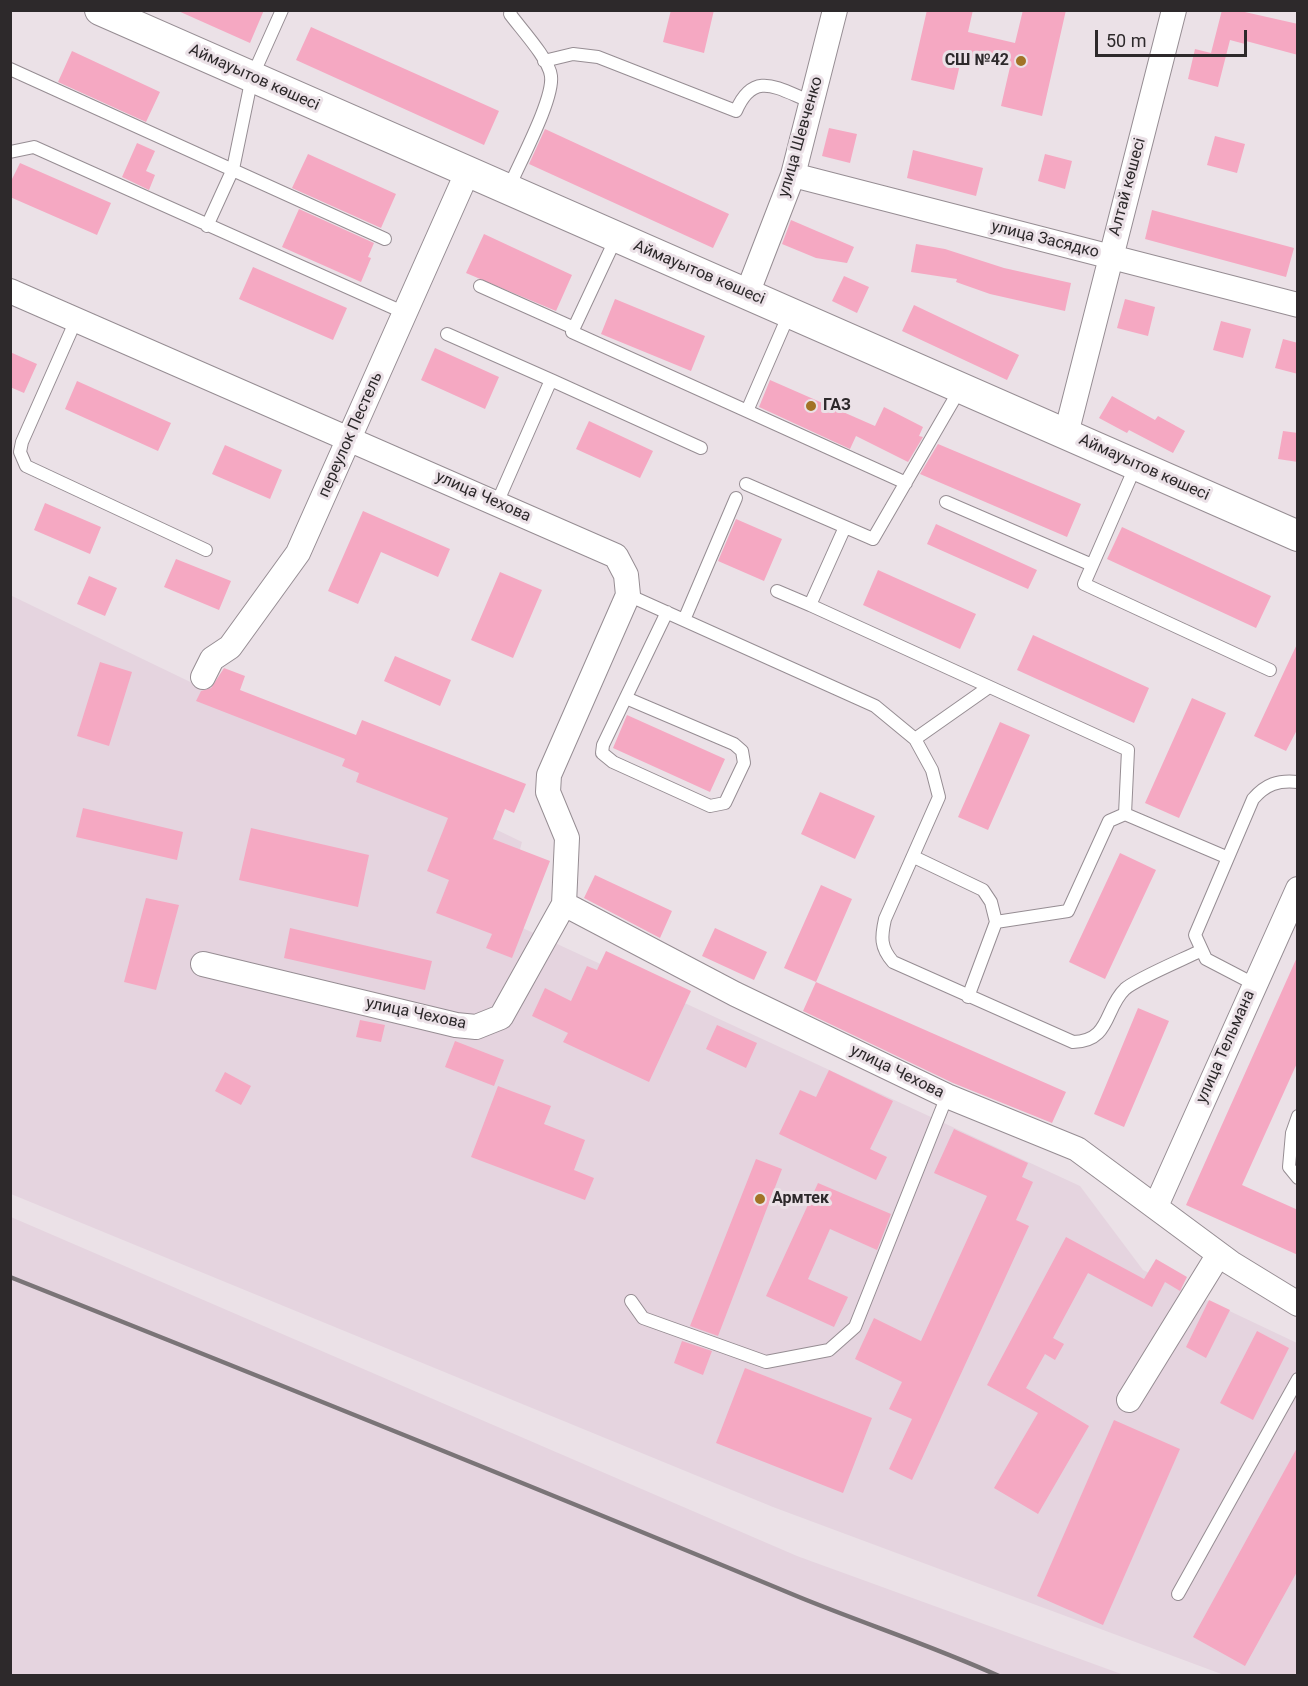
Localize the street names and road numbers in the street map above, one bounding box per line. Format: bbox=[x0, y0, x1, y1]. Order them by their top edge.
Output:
street label: Аймауытов көшесі bbox=[186, 41, 322, 115]
street label: улица Шевченко bbox=[775, 74, 827, 200]
street label: Алтай көшесі bbox=[1106, 136, 1150, 238]
street label: улица Засядко bbox=[989, 217, 1101, 263]
street label: Аймауытов көшесі bbox=[630, 237, 768, 309]
street label: переулок Пестель bbox=[315, 369, 387, 501]
street label: Аймауытов көшесі bbox=[1076, 431, 1212, 505]
street label: улица Чехова bbox=[432, 467, 534, 527]
street label: улица Тельмана bbox=[1193, 988, 1259, 1106]
street label: улица Чехова bbox=[364, 994, 468, 1034]
street label: улица Чехова bbox=[847, 1041, 947, 1103]

